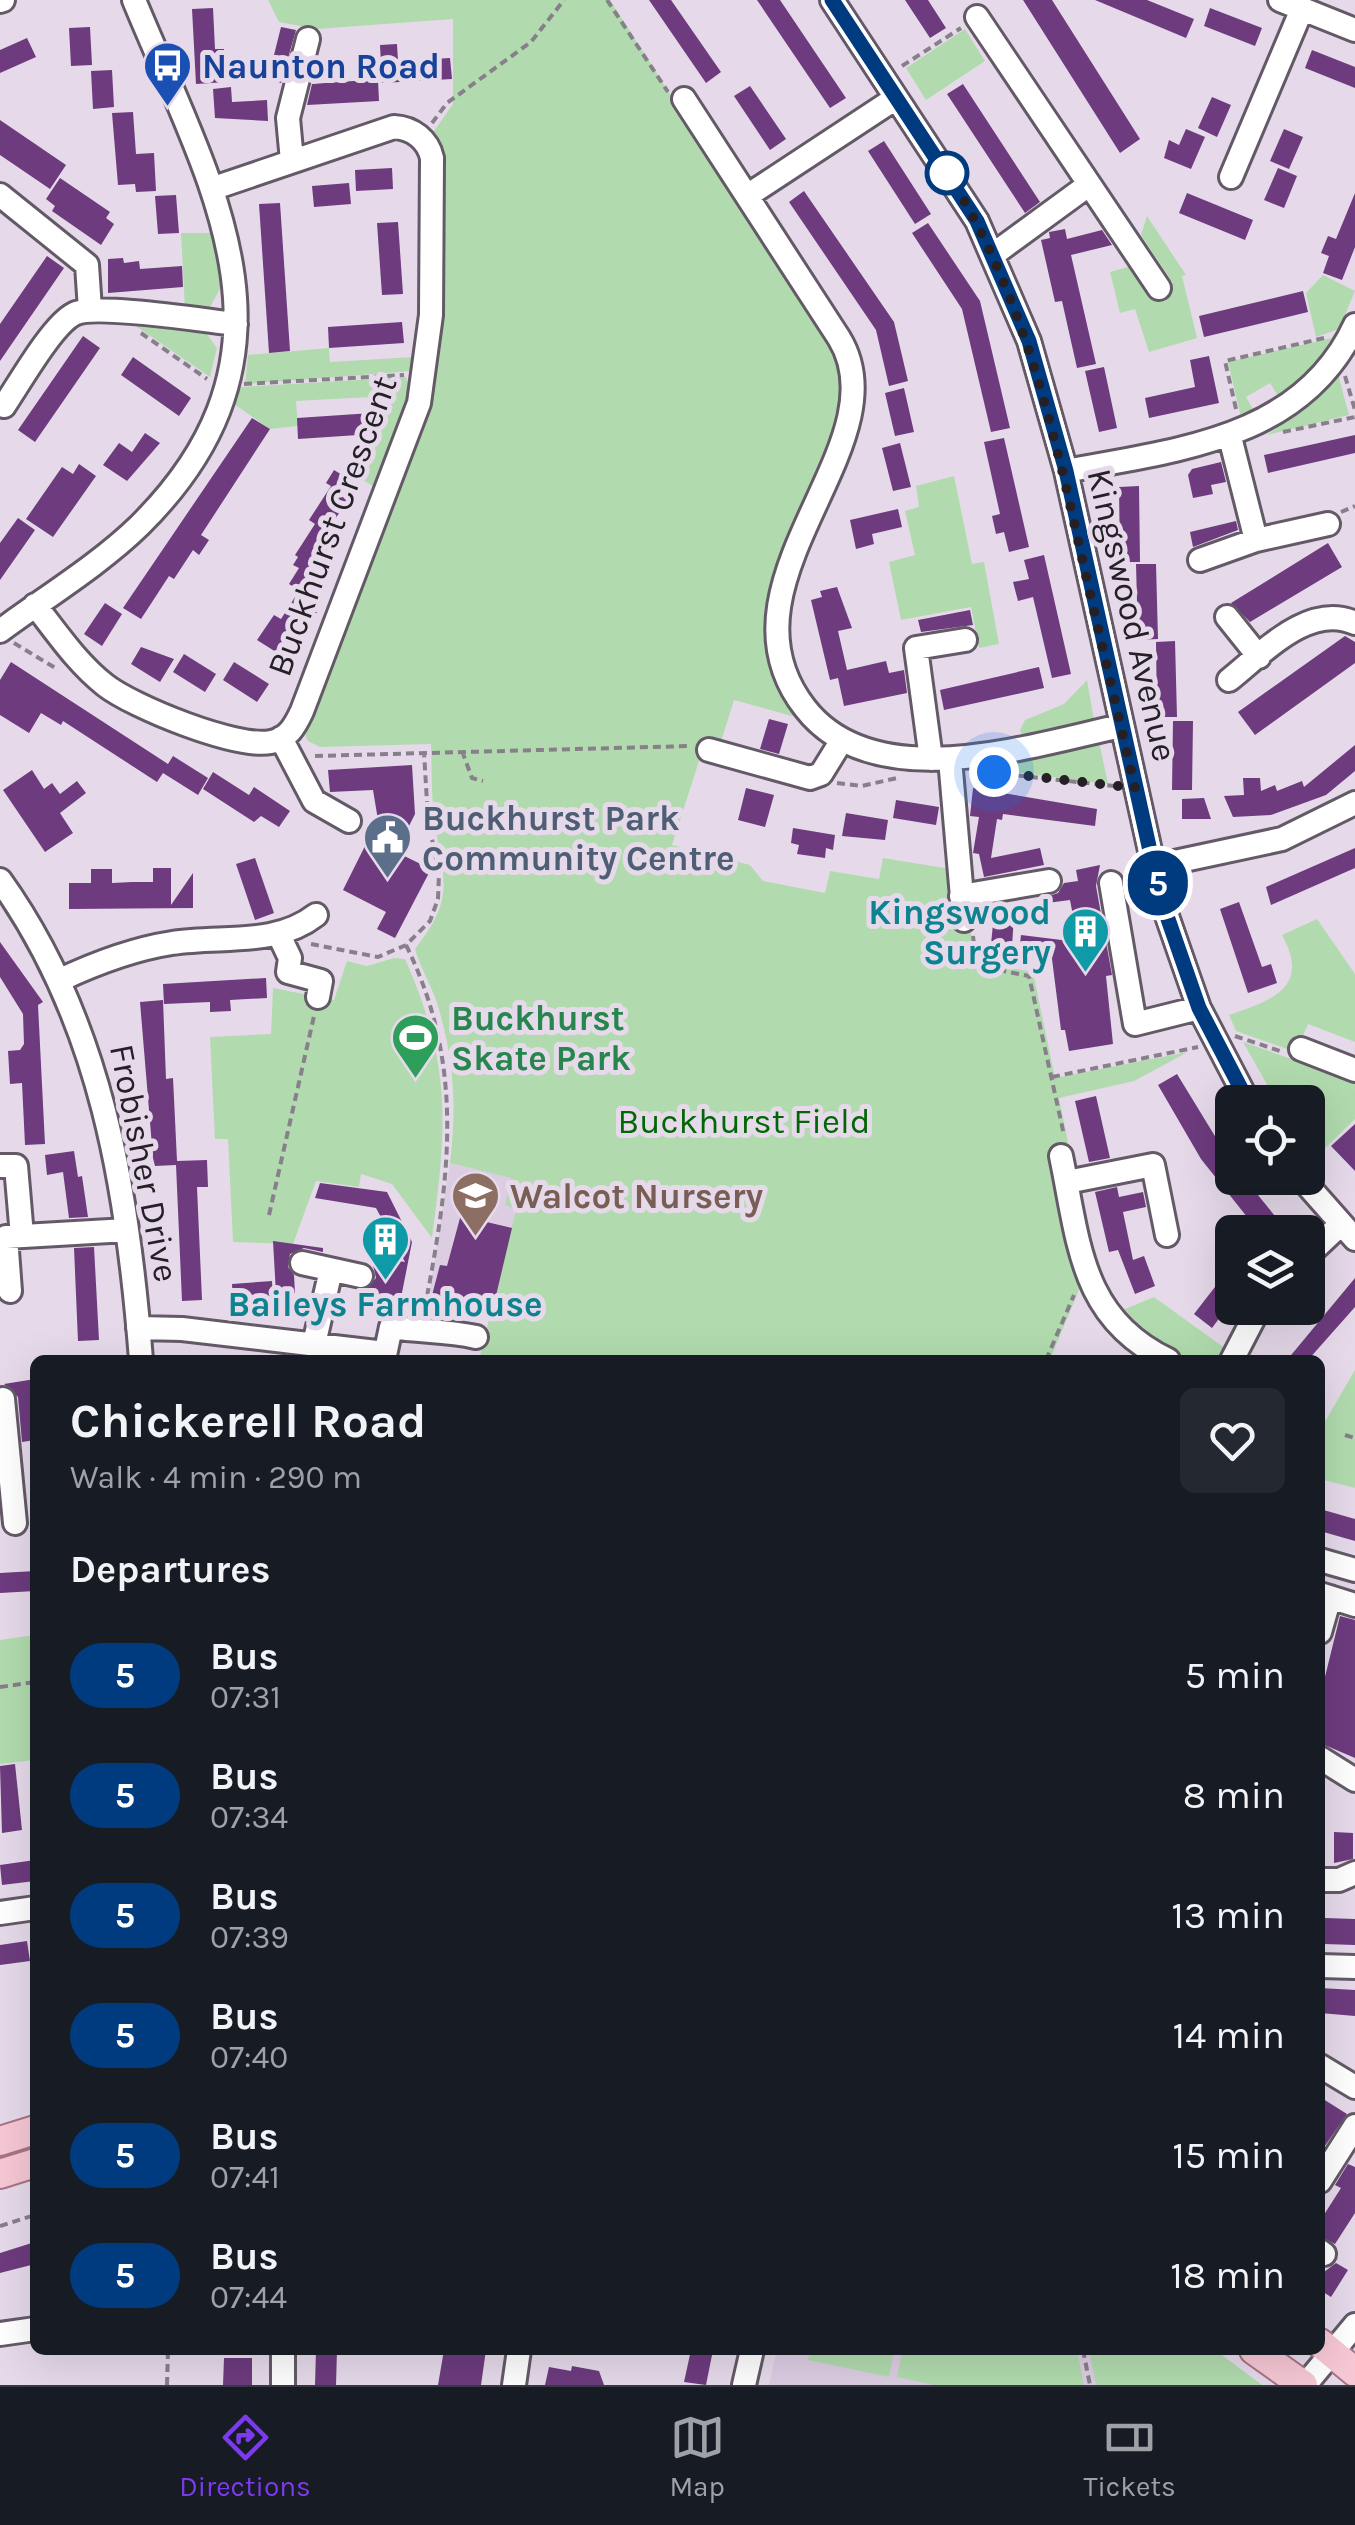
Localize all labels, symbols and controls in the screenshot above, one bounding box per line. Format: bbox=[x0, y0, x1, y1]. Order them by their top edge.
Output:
bus stop icon: Naunton Road bbox=[141, 40, 193, 108]
place label: Naunton Road bbox=[202, 46, 440, 87]
unlabelled marker bbox=[926, 152, 968, 194]
street label: Buckhurst Crescent bbox=[259, 370, 405, 682]
street label: Kingswood Avenue bbox=[1078, 465, 1186, 765]
your location bbox=[969, 747, 1019, 797]
place label: Buckhurst Park Community Centre bbox=[422, 798, 735, 880]
public building icon: Buckhurst Park Community Centre bbox=[361, 812, 413, 880]
line badge: 5 bbox=[1126, 850, 1190, 916]
text: 5 bbox=[1148, 863, 1168, 904]
place label: Kingswood Surgery bbox=[868, 892, 1051, 974]
building icon: Kingswood Surgery bbox=[1060, 906, 1112, 974]
place label: Buckhurst Skate Park bbox=[451, 998, 631, 1079]
sports icon: Buckhurst Skate Park bbox=[390, 1012, 442, 1080]
street label: Frobisher Drive bbox=[101, 1041, 187, 1285]
map controls bbox=[1215, 1085, 1325, 1325]
button: locate bbox=[1215, 1085, 1325, 1195]
park label: Buckhurst Field bbox=[618, 1101, 870, 1142]
school or university icon: Walcot Nursery bbox=[449, 1170, 501, 1238]
place label: Walcot Nursery bbox=[510, 1176, 763, 1218]
building icon: Baileys Farmhouse bbox=[359, 1214, 411, 1282]
button: layers bbox=[1215, 1215, 1325, 1325]
place label: Baileys Farmhouse bbox=[227, 1284, 543, 1326]
button: heart bbox=[1180, 1388, 1285, 1493]
text: Chickerell Road bbox=[70, 1393, 427, 1449]
text: Walk · 4 min · 290 m bbox=[70, 1459, 362, 1496]
text: Departures bbox=[70, 1547, 270, 1592]
text: Bus bbox=[210, 1634, 279, 1679]
text: 5 min bbox=[1185, 1653, 1285, 1698]
text: 5 bbox=[115, 1655, 135, 1696]
text: 07:31 bbox=[210, 1679, 281, 1716]
text: Bus bbox=[210, 1754, 279, 1799]
text: 8 min bbox=[1183, 1773, 1285, 1818]
text: 5 bbox=[115, 1775, 135, 1816]
text: 07:34 bbox=[210, 1799, 288, 1836]
text: Bus bbox=[210, 1874, 279, 1919]
text: 13 min bbox=[1171, 1893, 1285, 1938]
text: 5 bbox=[115, 1895, 135, 1936]
text: 07:39 bbox=[210, 1919, 289, 1956]
text: Bus bbox=[210, 1994, 279, 2039]
text: 14 min bbox=[1172, 2013, 1285, 2058]
text: 5 bbox=[115, 2015, 135, 2056]
text: 07:40 bbox=[210, 2039, 288, 2076]
text: Bus bbox=[210, 2114, 279, 2159]
text: 15 min bbox=[1172, 2133, 1285, 2178]
text: 5 bbox=[115, 2135, 135, 2176]
text: 07:41 bbox=[210, 2159, 280, 2196]
text: Bus bbox=[210, 2234, 279, 2279]
text: 18 min bbox=[1170, 2253, 1285, 2298]
text: 5 bbox=[115, 2255, 135, 2296]
text: 07:44 bbox=[210, 2279, 287, 2316]
tab: Directions bbox=[179, 2410, 311, 2503]
tab: Map bbox=[669, 2410, 725, 2503]
tab: Tickets bbox=[1083, 2410, 1176, 2503]

